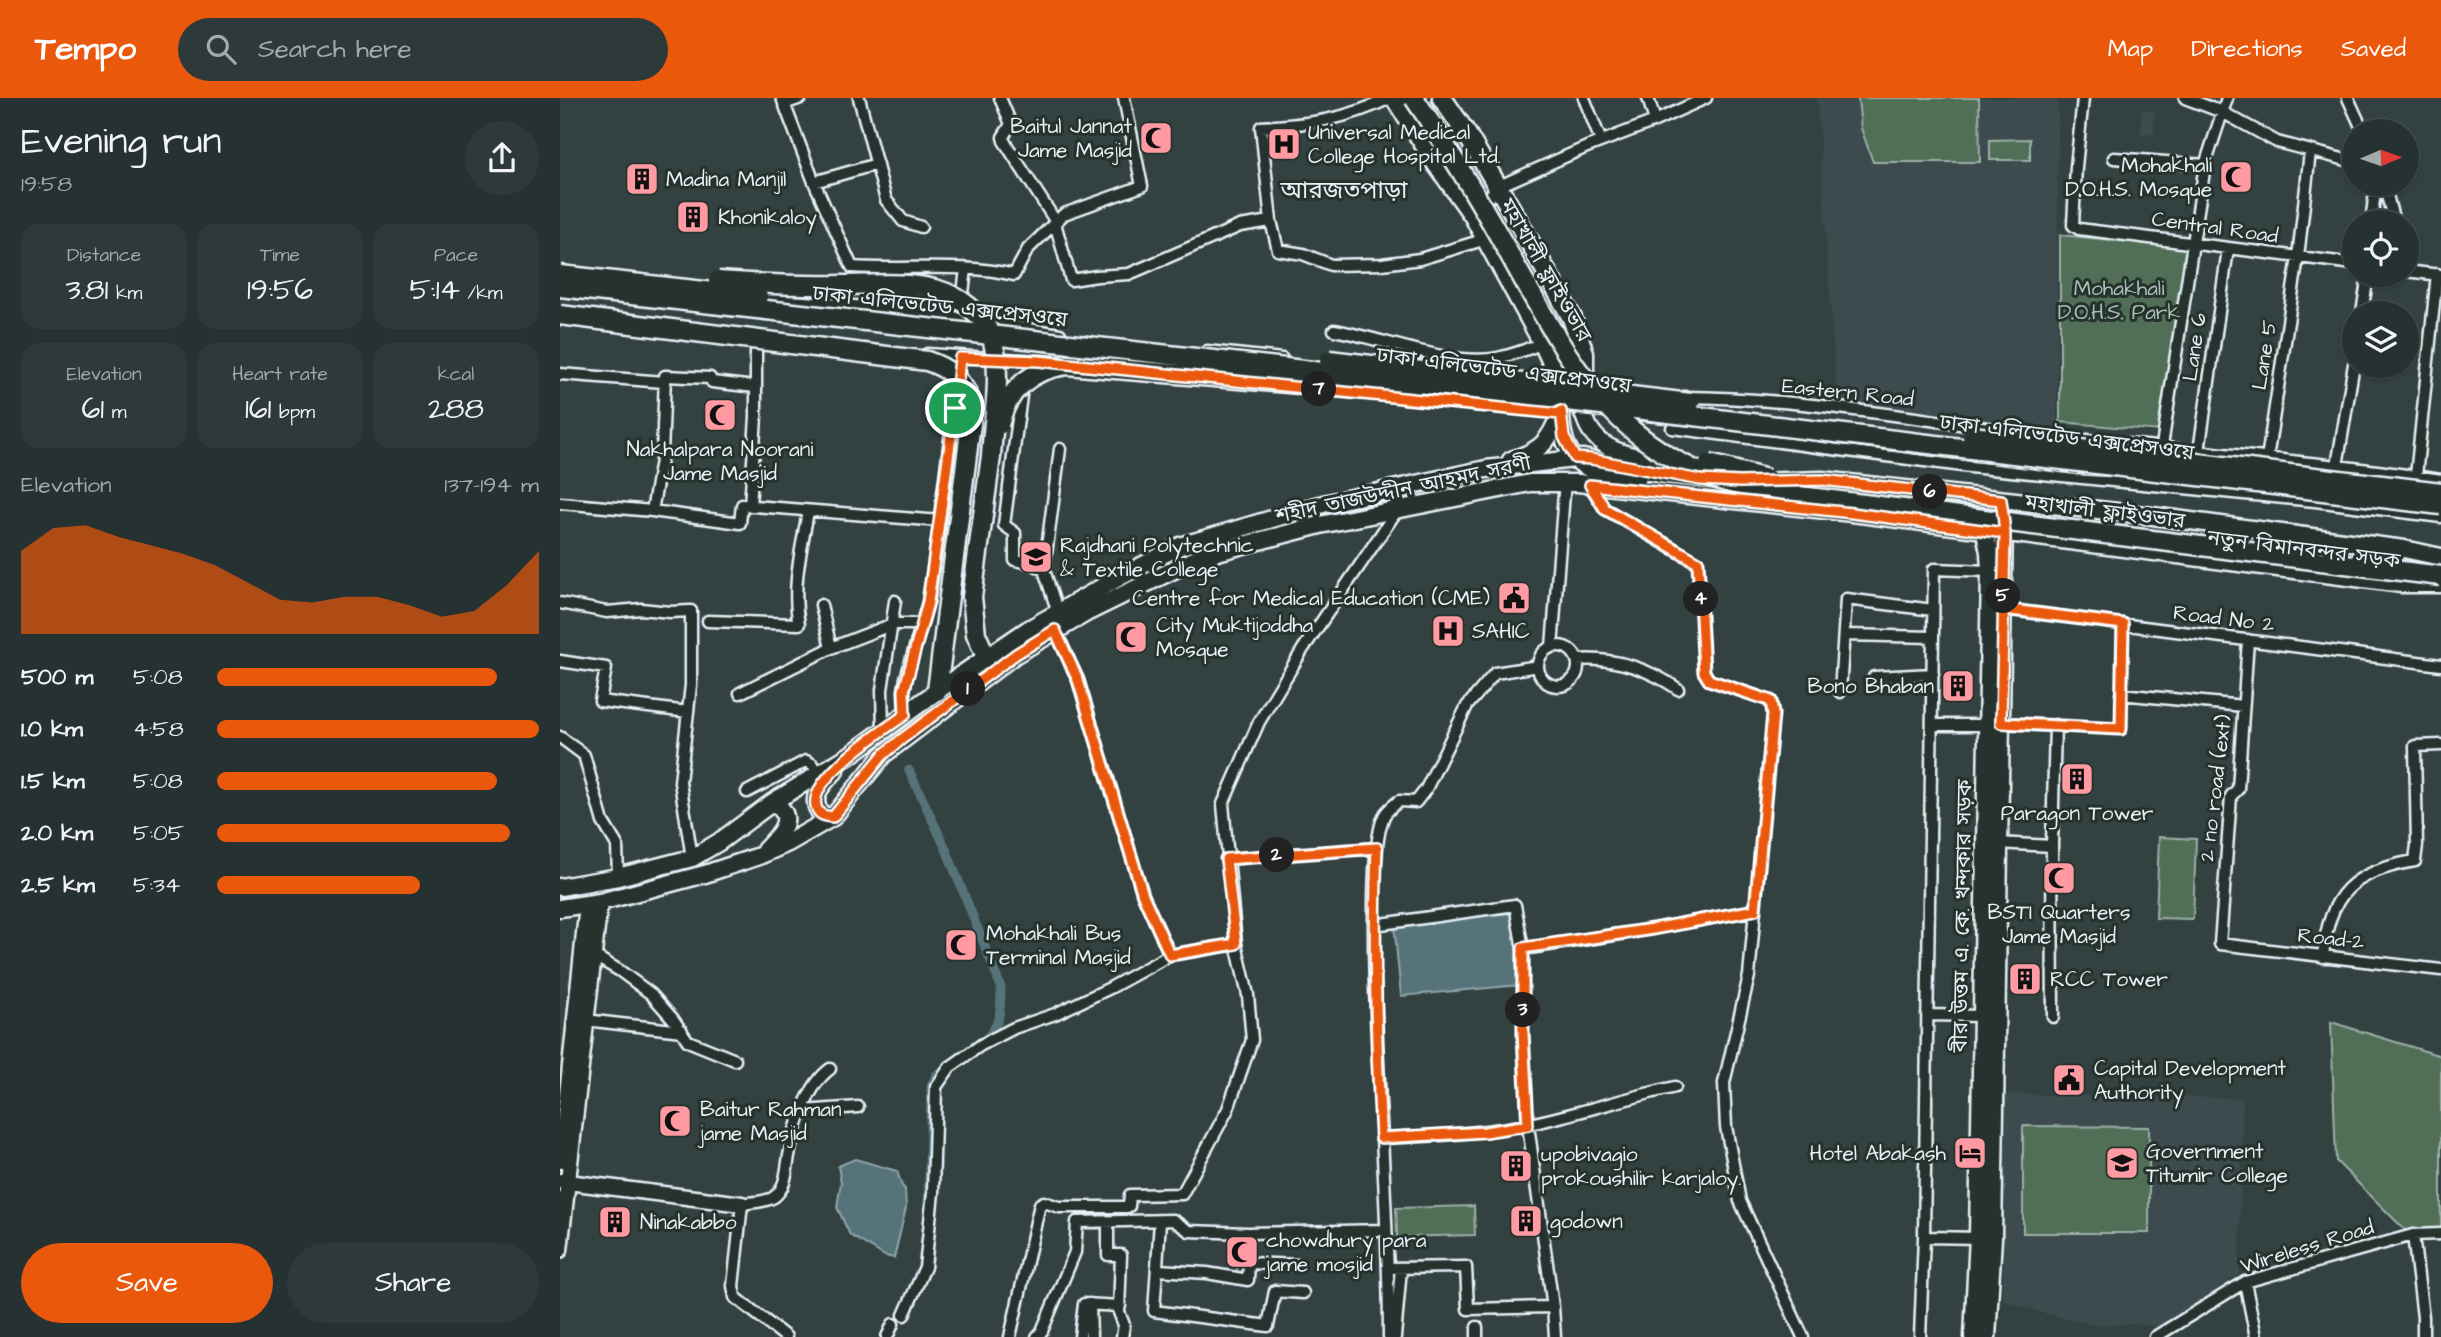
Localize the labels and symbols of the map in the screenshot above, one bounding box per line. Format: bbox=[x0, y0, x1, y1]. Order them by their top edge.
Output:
place label: Baitul Jannat Jame Masjid bbox=[1010, 112, 1133, 165]
place label: Universal Medical College Hospital Ltd. bbox=[1308, 118, 1501, 173]
mosque icon: Baitul Jannat Jame Masjid bbox=[1137, 119, 1175, 157]
north arrow bbox=[2342, 119, 2418, 196]
hospital icon: Universal Medical College Hospital Ltd. bbox=[1265, 125, 1303, 163]
place label: Mohakhali D.O.H.S. Mosque bbox=[2065, 151, 2212, 204]
mosque icon: Mohakhali D.O.H.S. Mosque bbox=[2217, 158, 2255, 196]
building icon: Madina Manjil bbox=[623, 160, 661, 198]
place label: Madina Manjil bbox=[666, 165, 786, 194]
district label: আরজতপাড়া bbox=[1280, 174, 1408, 208]
street label: মহাখালী ফ্লাইওভার bbox=[1492, 192, 1599, 348]
building icon: Khonikaloy bbox=[674, 198, 712, 236]
place label: Khonikaloy bbox=[718, 203, 817, 234]
street label: Central Road bbox=[2150, 204, 2280, 251]
park label: Mohakhali D.O.H.S. Park bbox=[2058, 274, 2180, 327]
street label: ঢাকা এলিভেটেড এক্সপ্রেসওয়ে bbox=[810, 279, 1070, 334]
street label: Lane 6 bbox=[2175, 311, 2214, 383]
street label: Lane 5 bbox=[2245, 318, 2284, 392]
street label: ঢাকা এলিভেটেড এক্সপ্রেসওয়ে bbox=[1374, 340, 1634, 401]
street label: Eastern Road bbox=[1781, 371, 1915, 414]
pin: 7 bbox=[1302, 372, 1336, 406]
pin bbox=[925, 378, 985, 438]
mosque icon: Nakhalpara Noorani Jame Masjid bbox=[701, 396, 739, 434]
street label: ঢাকা এলিভেটেড এক্সপ্রেসওয়ে bbox=[1937, 407, 2197, 468]
place label: Nakhalpara Noorani Jame Masjid bbox=[627, 435, 813, 488]
street label: শহীদ তাজউদ্দীন আহমদ সরণী bbox=[1272, 448, 1534, 531]
pin: 6 bbox=[1912, 474, 1948, 510]
street label: মহাখালী ফ্লাইওভার bbox=[2022, 487, 2187, 536]
street label: নতুন বিমানবন্দর সড়ক bbox=[2205, 523, 2403, 576]
place label: Rajdhani Polytechnic & Textile College bbox=[1060, 531, 1254, 586]
school or university icon: Rajdhani Polytechnic & Textile College bbox=[1017, 538, 1055, 576]
pin: 5 bbox=[1986, 578, 2020, 614]
public building icon: Centre for Medical Education (CME) bbox=[1495, 579, 1533, 617]
pin: 4 bbox=[1684, 582, 1718, 616]
place label: Centre for Medical Education (CME) bbox=[1132, 584, 1490, 613]
street label: Road No 2 bbox=[2172, 598, 2276, 639]
place label: City Muktijoddha Mosque bbox=[1156, 611, 1314, 664]
hospital icon: SAHIC bbox=[1429, 612, 1467, 650]
place label: SAHIC bbox=[1472, 617, 1530, 646]
mosque icon: City Muktijoddha Mosque bbox=[1112, 618, 1150, 656]
building icon: Bono Bhaban bbox=[1939, 667, 1977, 705]
pin: 1 bbox=[950, 672, 986, 706]
place label: Bono Bhaban bbox=[1808, 672, 1934, 701]
street label: 2 no road (ext) bbox=[2192, 713, 2239, 863]
building icon: Paragon Tower bbox=[2058, 760, 2096, 798]
street label: বীর উত্তম এ. কে. খন্দকার সড়ক bbox=[1946, 778, 1979, 1054]
place label: Paragon Tower bbox=[2001, 799, 2154, 830]
pin: 2 bbox=[1260, 838, 1294, 872]
mosque icon: BSTI Quarters Jame Masjid bbox=[2040, 859, 2078, 897]
place label: BSTI Quarters Jame Masjid bbox=[1988, 898, 2130, 951]
place label: Mohakhali Bus Terminal Masjid bbox=[986, 919, 1131, 972]
street label: Road-2 bbox=[2296, 921, 2366, 956]
mosque icon: Mohakhali Bus Terminal Masjid bbox=[942, 926, 980, 964]
building icon: RCC Tower bbox=[2006, 960, 2044, 998]
place label: RCC Tower bbox=[2050, 965, 2168, 994]
pin: 3 bbox=[1506, 992, 1541, 1028]
place label: Capital Development Authority bbox=[2094, 1054, 2287, 1109]
public building icon: Capital Development Authority bbox=[2050, 1061, 2088, 1099]
place label: Baitur Rahman jame Masjid bbox=[697, 1095, 842, 1148]
mosque icon: Baitur Rahman jame Masjid bbox=[656, 1102, 694, 1140]
hotel icon: Hotel Abakash bbox=[1951, 1134, 1989, 1172]
place label: Government Titumir College bbox=[2146, 1137, 2288, 1192]
place label: Hotel Abakash bbox=[1809, 1139, 1947, 1168]
place label: upobivagio prokoushilir karjaloy. bbox=[1541, 1140, 1741, 1195]
school or university icon: Government Titumir College bbox=[2103, 1144, 2141, 1182]
building icon: upobivagio prokoushilir karjaloy. bbox=[1497, 1147, 1535, 1185]
building icon: godown bbox=[1507, 1202, 1545, 1240]
building icon: Ninakabbo bbox=[596, 1203, 634, 1241]
place label: godown bbox=[1550, 1207, 1623, 1238]
place label: Ninakabbo bbox=[640, 1208, 737, 1237]
street label: Wireless Road bbox=[2237, 1212, 2378, 1281]
place label: chowdhury para jame mosjid bbox=[1263, 1226, 1427, 1279]
mosque icon: chowdhury para jame mosjid bbox=[1223, 1233, 1261, 1271]

